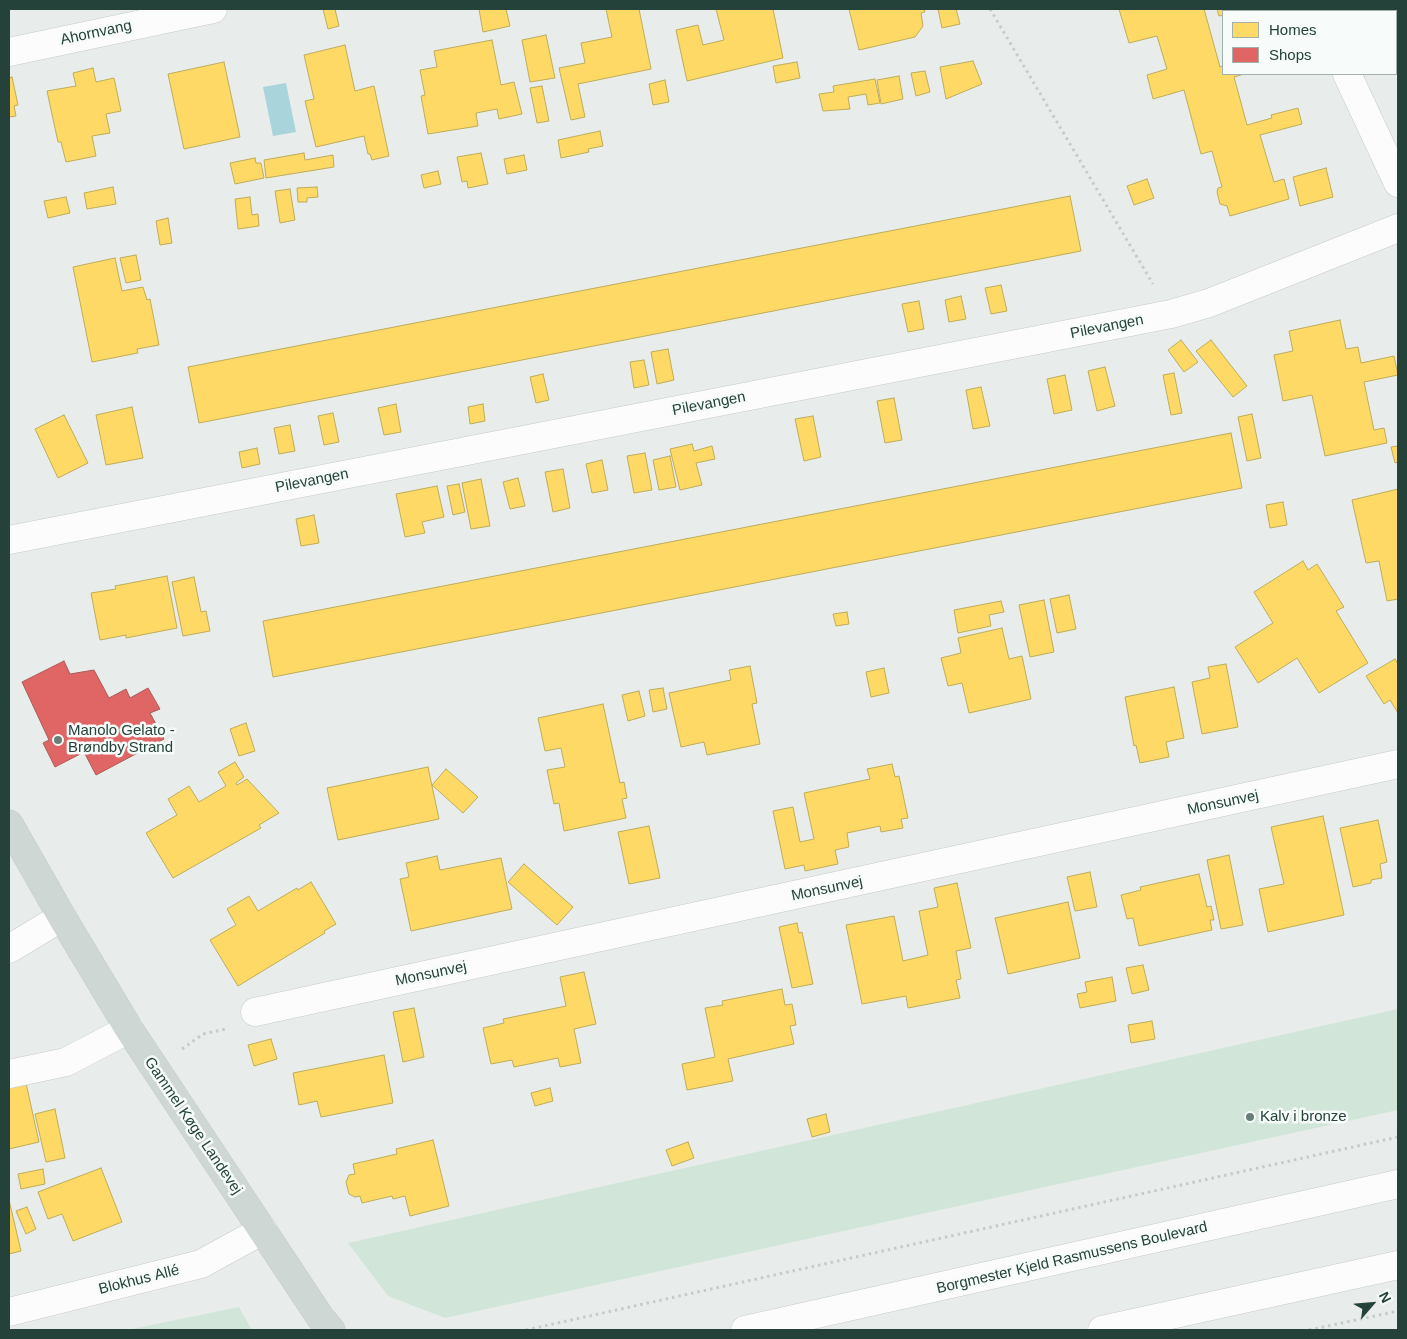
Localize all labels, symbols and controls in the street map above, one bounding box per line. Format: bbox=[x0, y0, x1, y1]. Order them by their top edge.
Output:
legend bbox=[1222, 10, 1397, 75]
street label: Ahornvang bbox=[59, 17, 133, 49]
text: Homes bbox=[1269, 21, 1317, 38]
text: Shops bbox=[1269, 46, 1312, 63]
street label: Pilevangen bbox=[1069, 311, 1145, 343]
street label: Pilevangen bbox=[671, 388, 747, 420]
street label: Pilevangen bbox=[274, 465, 350, 497]
place label: Manolo Gelato - Brøndby Strand bbox=[68, 722, 175, 757]
marker: Manolo Gelato - Brøndby Strand bbox=[52, 734, 64, 746]
street label: Monsunvej bbox=[1186, 787, 1260, 819]
street label: Monsunvej bbox=[790, 873, 864, 905]
street label: Monsunvej bbox=[394, 958, 468, 990]
street label: Gammel Køge Landevej bbox=[140, 1054, 246, 1198]
place label: Kalv i bronze bbox=[1260, 1108, 1347, 1126]
marker: Kalv i bronze bbox=[1244, 1111, 1256, 1123]
street label: Borgmester Kjeld Rasmussens Boulevard bbox=[935, 1218, 1209, 1298]
street label: Blokhus Allé bbox=[97, 1261, 181, 1299]
north arrow bbox=[1347, 1279, 1397, 1329]
text: N bbox=[1376, 1289, 1395, 1305]

